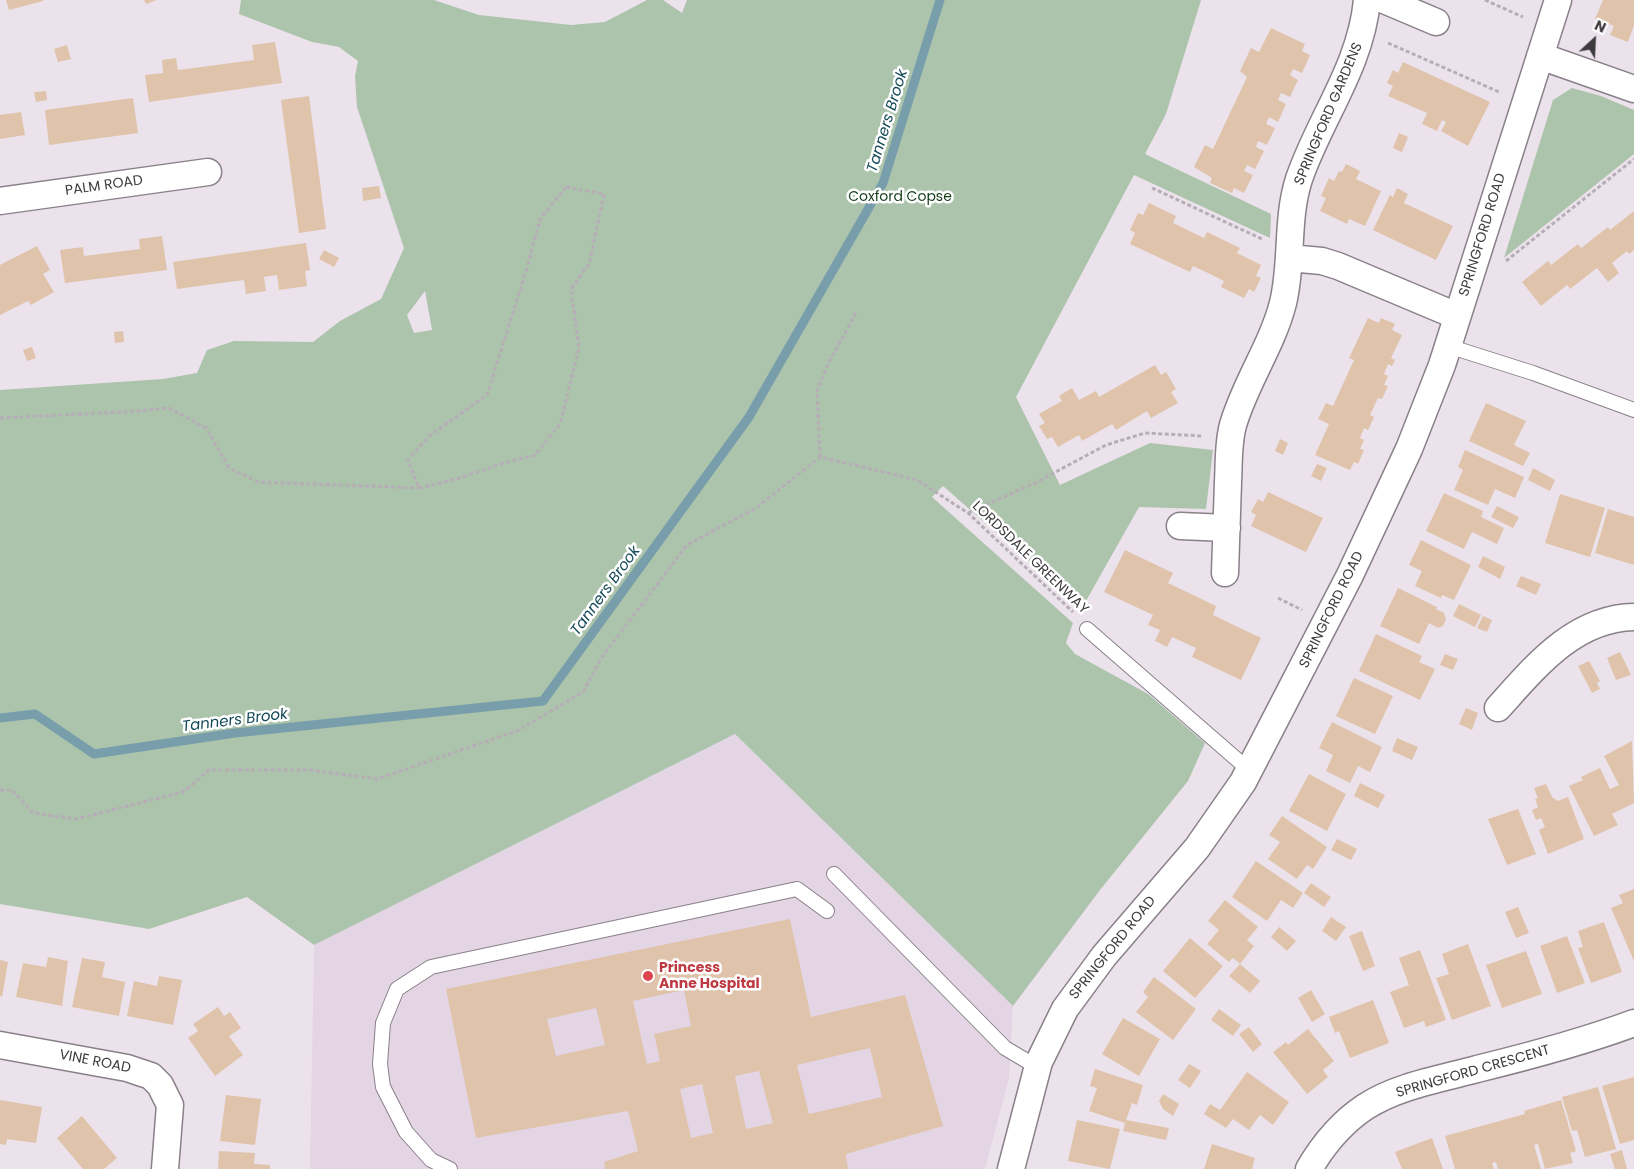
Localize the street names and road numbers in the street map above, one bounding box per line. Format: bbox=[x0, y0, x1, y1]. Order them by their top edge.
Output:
street label: SPRINGFORD GARDENS bbox=[1291, 40, 1367, 188]
street label: SPRINGFORD ROAD bbox=[1456, 171, 1510, 299]
street label: PALM ROAD bbox=[64, 172, 144, 200]
street label: LORDSDALE GREENWAY bbox=[968, 498, 1092, 618]
street label: SPRINGFORD ROAD bbox=[1296, 549, 1368, 671]
street label: SPRINGFORD ROAD bbox=[1066, 893, 1160, 1003]
street label: SPRINGFORD CRESCENT bbox=[1394, 1042, 1552, 1102]
street label: VINE ROAD bbox=[58, 1047, 132, 1077]

